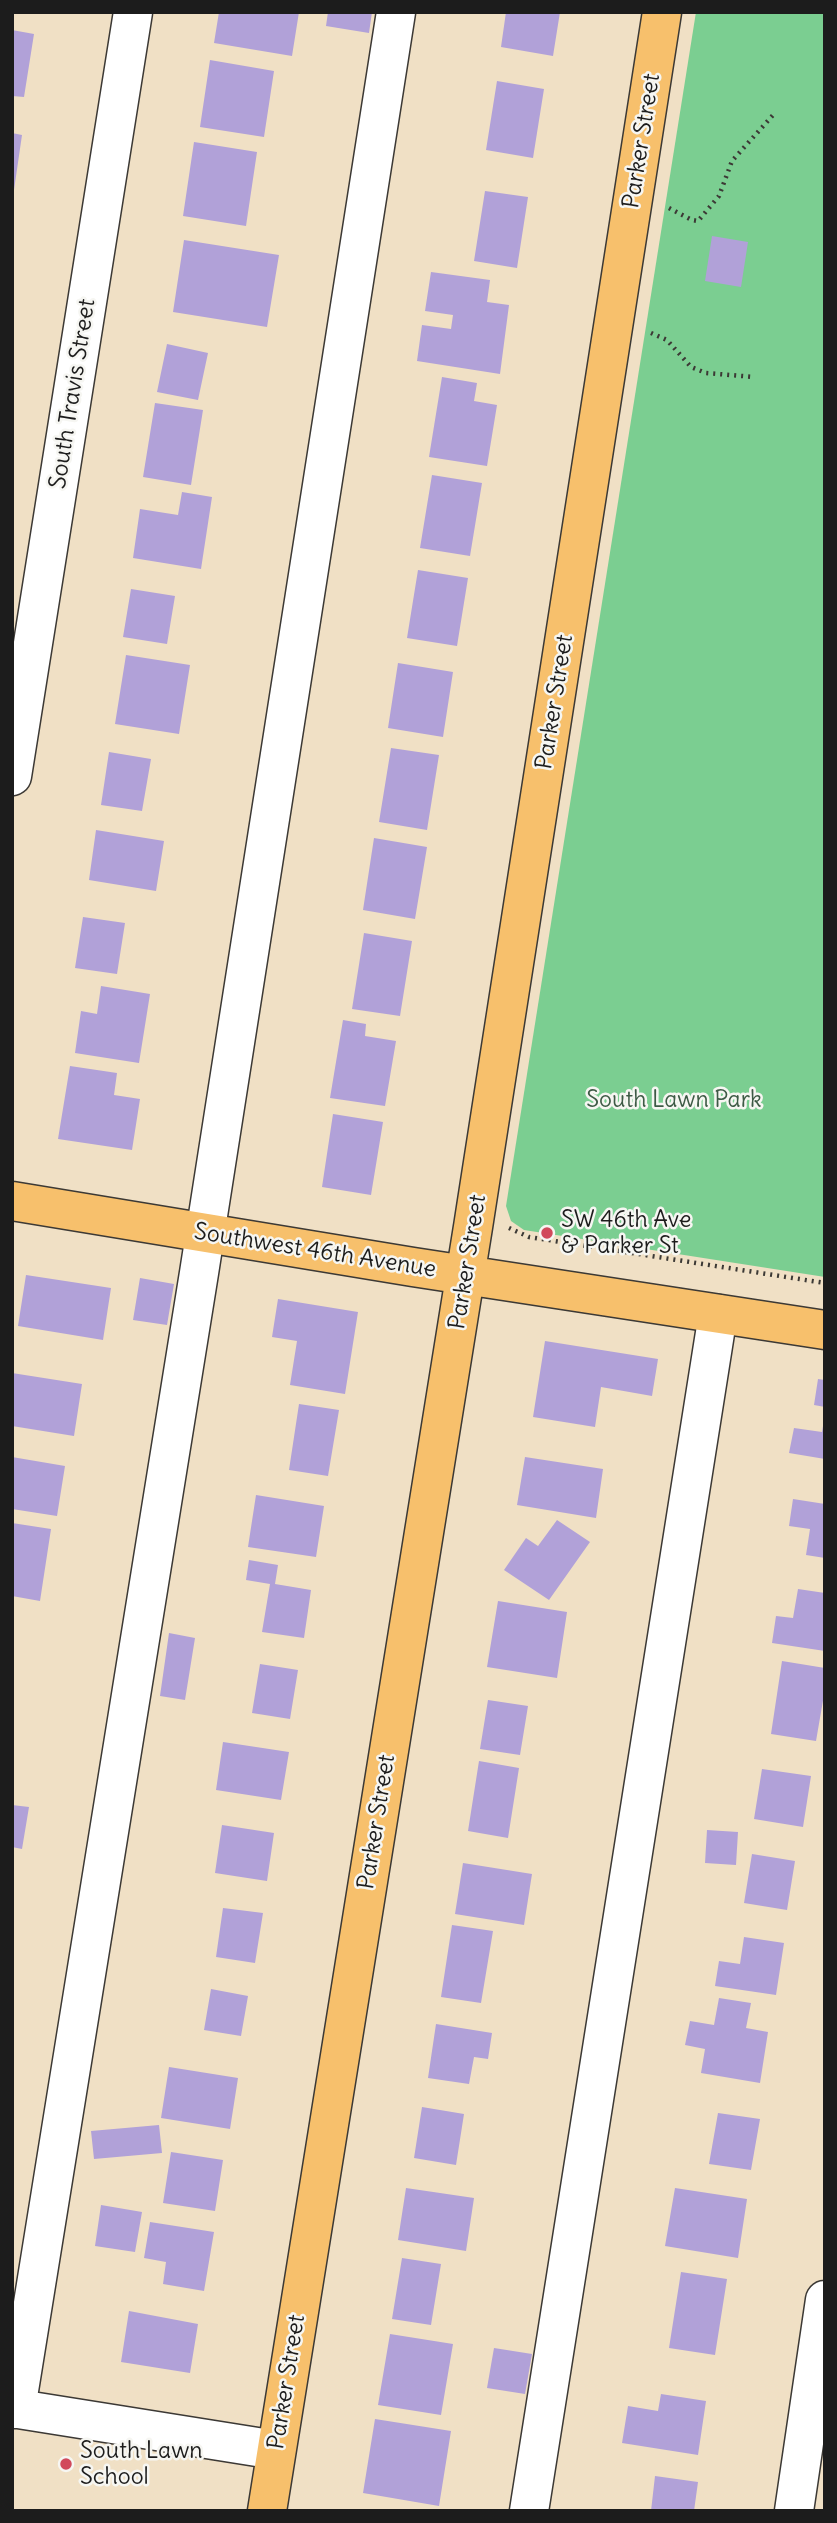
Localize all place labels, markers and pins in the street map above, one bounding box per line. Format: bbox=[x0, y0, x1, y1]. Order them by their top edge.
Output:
place label: SW 46th Ave & Parker St bbox=[561, 1206, 691, 1260]
marker: SW 46th Ave & Parker St bbox=[539, 1225, 555, 1241]
place label: South Lawn School bbox=[80, 2437, 203, 2491]
marker: South Lawn School bbox=[58, 2456, 74, 2472]

